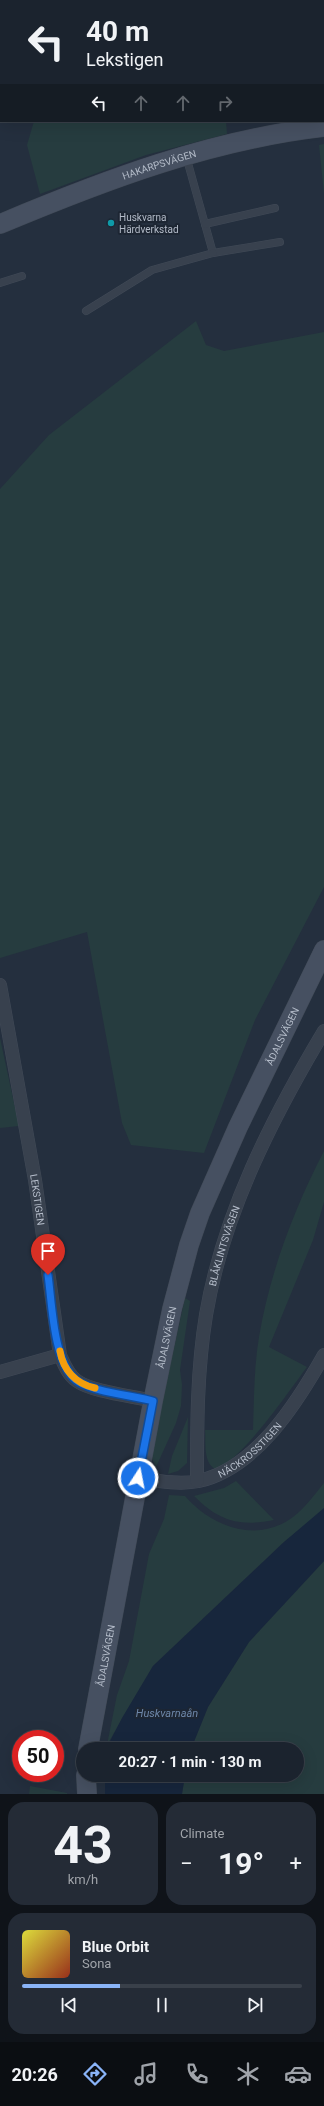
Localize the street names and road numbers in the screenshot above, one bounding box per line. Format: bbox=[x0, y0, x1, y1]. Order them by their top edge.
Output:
street label: HAKARPSVÄGEN bbox=[121, 147, 197, 181]
street label: ÅDALSVÄGEN bbox=[262, 1005, 301, 1067]
street label: LEKSTIGEN bbox=[29, 1173, 47, 1226]
street label: BLÅKLINTSVÄGEN bbox=[206, 1204, 241, 1287]
street label: ÅDALSVÄGEN bbox=[152, 1305, 178, 1369]
street label: NÄCKROSSTIGEN bbox=[216, 1420, 283, 1479]
street label: ÅDALSVÄGEN bbox=[92, 1624, 117, 1688]

